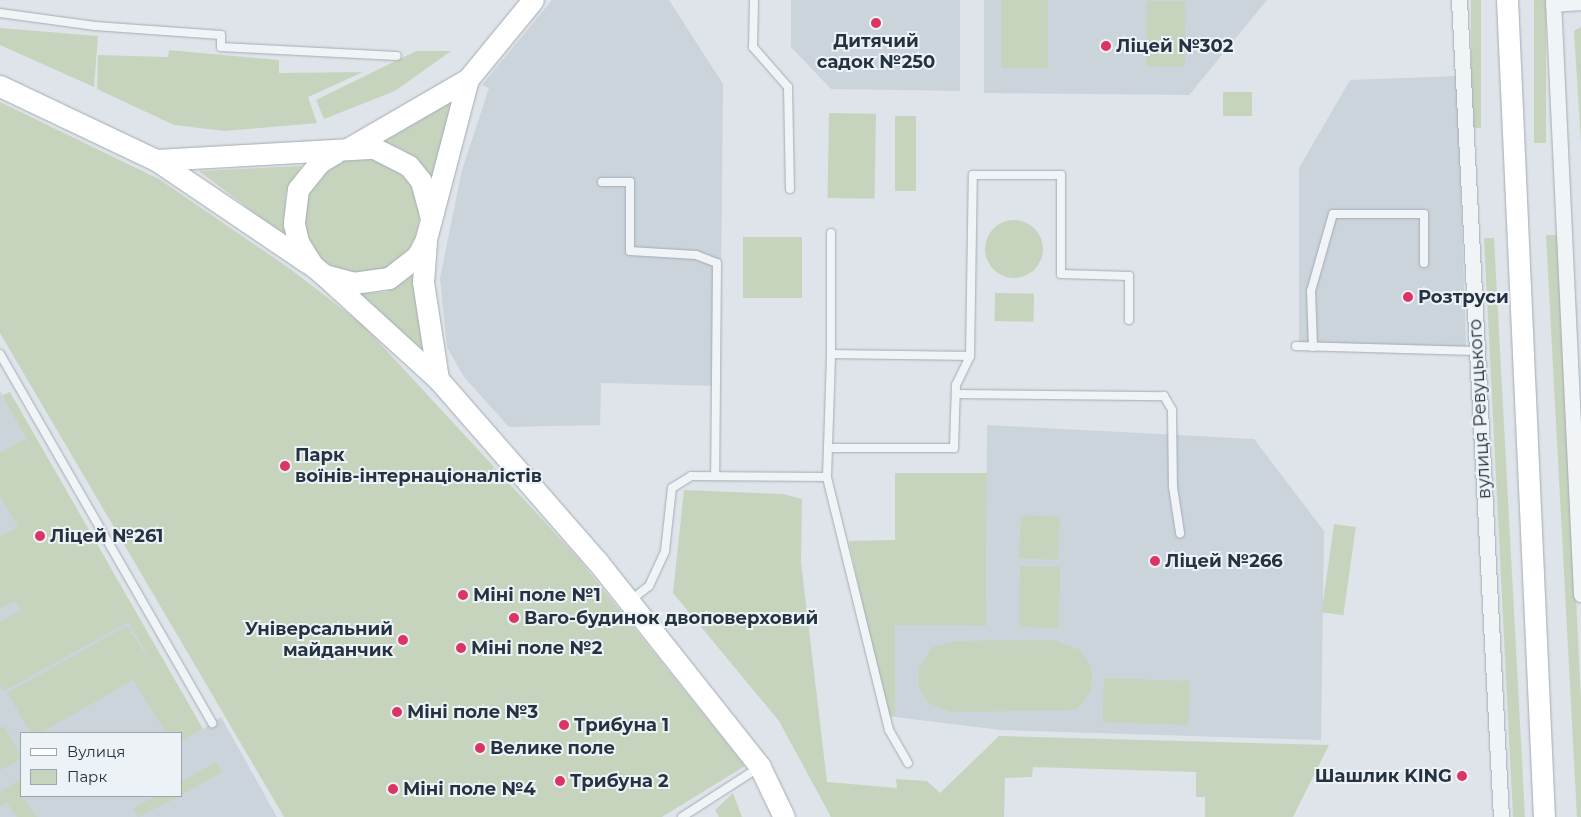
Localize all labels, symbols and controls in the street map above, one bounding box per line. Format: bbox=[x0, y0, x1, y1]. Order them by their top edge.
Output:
marker: Дитячий садок №250 bbox=[870, 17, 882, 29]
place label: Дитячий садок №250 bbox=[817, 31, 935, 74]
place label: Ліцей №302 bbox=[1116, 35, 1233, 57]
marker: Ліцей №302 bbox=[1100, 40, 1112, 52]
place label: Розтруси bbox=[1418, 286, 1509, 308]
marker: Розтруси bbox=[1402, 291, 1414, 303]
street label: вулиця Ревуцького bbox=[1464, 318, 1496, 500]
place label: Парк воїнів-інтернаціоналістів bbox=[295, 445, 542, 488]
marker: Парк воїнів-інтернаціоналістів bbox=[279, 460, 291, 472]
place label: Ліцей №261 bbox=[50, 525, 163, 547]
marker: Ліцей №261 bbox=[34, 530, 46, 542]
place label: Ліцей №266 bbox=[1165, 550, 1283, 572]
marker: Ліцей №266 bbox=[1149, 555, 1161, 567]
place label: Міні поле №1 bbox=[473, 584, 601, 606]
marker: Міні поле №1 bbox=[457, 589, 469, 601]
place label: Ваго-будинок двоповерховий bbox=[524, 607, 818, 629]
marker: Ваго-будинок двоповерховий bbox=[508, 612, 520, 624]
place label: Універсальний майданчик bbox=[245, 619, 393, 662]
marker: Універсальний майданчик bbox=[397, 634, 409, 646]
place label: Міні поле №2 bbox=[471, 637, 602, 659]
marker: Міні поле №2 bbox=[455, 642, 467, 654]
place label: Міні поле №3 bbox=[407, 701, 538, 723]
marker: Міні поле №3 bbox=[391, 706, 403, 718]
place label: Трибуна 1 bbox=[574, 714, 669, 736]
marker: Трибуна 1 bbox=[558, 719, 570, 731]
legend bbox=[20, 732, 182, 797]
place label: Велике поле bbox=[490, 737, 615, 759]
text: Вулиця bbox=[67, 742, 125, 761]
marker: Велике поле bbox=[474, 742, 486, 754]
place label: Шашлик KING bbox=[1315, 765, 1452, 787]
text: Парк bbox=[67, 767, 107, 786]
place label: Трибуна 2 bbox=[570, 770, 668, 792]
marker: Шашлик KING bbox=[1456, 770, 1468, 782]
marker: Трибуна 2 bbox=[554, 775, 566, 787]
place label: Міні поле №4 bbox=[403, 778, 536, 800]
marker: Міні поле №4 bbox=[387, 783, 399, 795]

